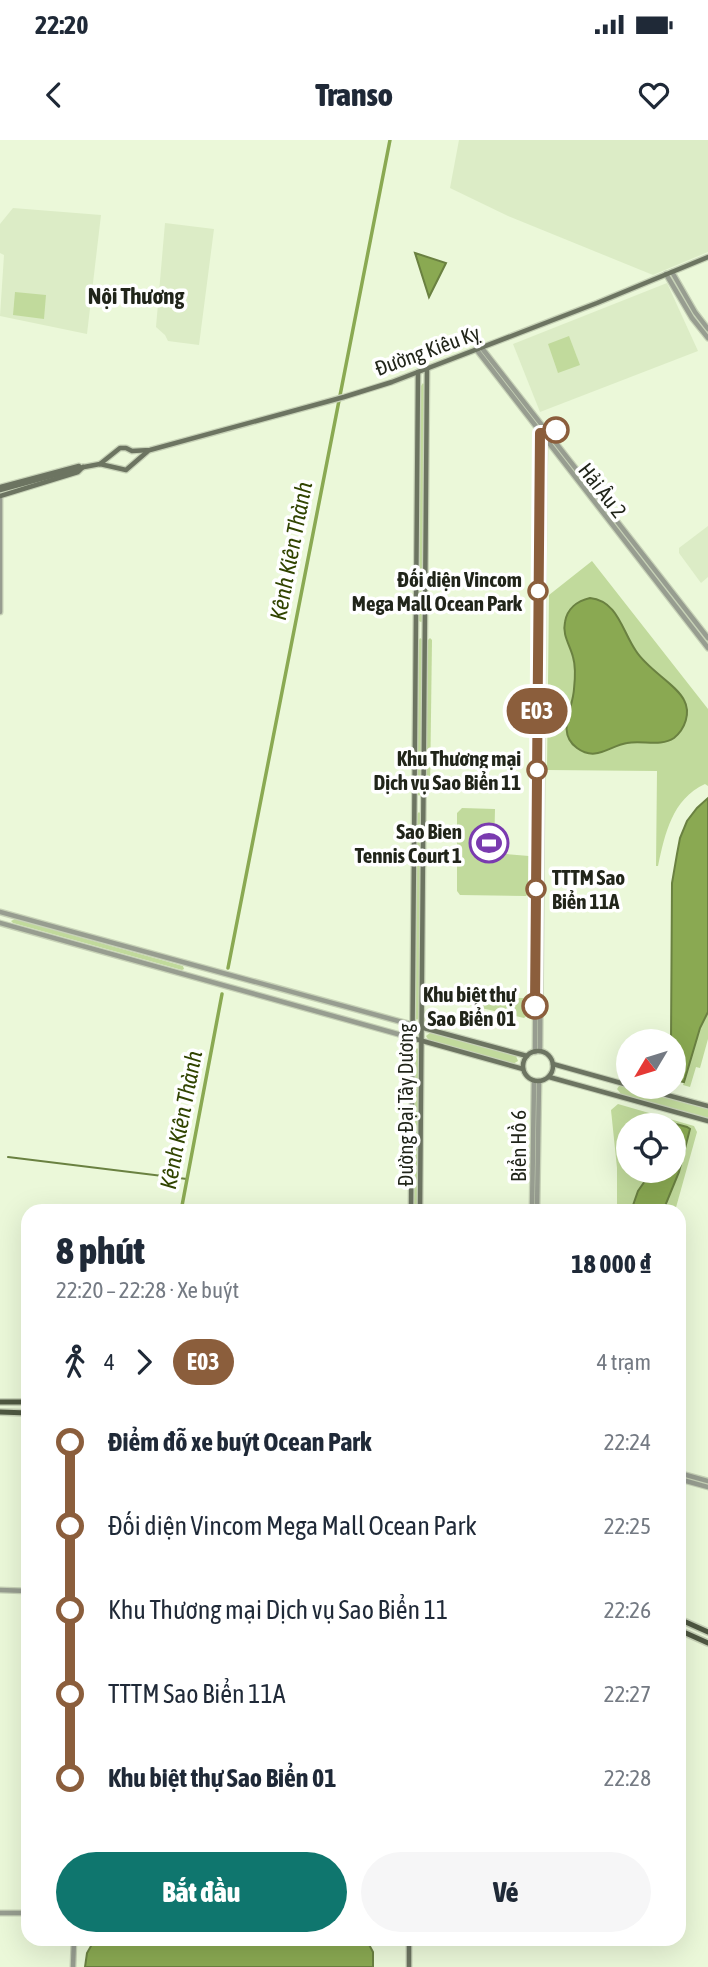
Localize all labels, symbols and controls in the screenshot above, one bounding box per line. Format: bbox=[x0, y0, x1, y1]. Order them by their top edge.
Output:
text: 22:20 bbox=[35, 10, 89, 40]
icon: back bbox=[35, 76, 73, 114]
text: Transo bbox=[315, 76, 393, 113]
icon: heart bbox=[635, 76, 673, 114]
district label: Nội Thương bbox=[88, 283, 184, 309]
street label: Đường Kiêu Kỵ bbox=[371, 320, 483, 380]
unlabelled marker bbox=[543, 417, 569, 443]
street label: Hải Âu 2 bbox=[574, 458, 632, 522]
water label: Kênh Kiên Thành bbox=[265, 479, 317, 623]
place label: Đối diện Vincom Mega Mall Ocean Park bbox=[352, 567, 523, 615]
marker: Đối diện Vincom Mega Mall Ocean Park bbox=[528, 581, 548, 601]
line badge: E03 bbox=[497, 688, 577, 734]
text: E03 bbox=[521, 697, 553, 724]
place label: Khu Thương mại Dịch vụ Sao Biển 11 bbox=[373, 746, 521, 794]
marker: Khu Thương mại Dịch vụ Sao Biển 11 bbox=[527, 760, 547, 780]
place label: Sao Bien Tennis Court 1 bbox=[355, 819, 462, 867]
sports icon: Sao Bien Tennis Court 1 bbox=[468, 822, 510, 864]
place label: TTTM Sao Biển 11A bbox=[552, 865, 625, 913]
marker: TTTM Sao Biển 11A bbox=[526, 879, 546, 899]
place label: Khu biệt thự Sao Biển 01 bbox=[423, 982, 517, 1030]
marker: Khu biệt thự Sao Biển 01 bbox=[522, 993, 548, 1019]
street label: Đường Đại Tây Dương bbox=[393, 1023, 417, 1187]
north arrow bbox=[616, 1029, 686, 1099]
map controls bbox=[616, 1029, 686, 1183]
water label: Kênh Kiên Thành bbox=[155, 1048, 207, 1192]
street label: Biển Hồ 6 bbox=[506, 1110, 530, 1182]
button: locate bbox=[616, 1113, 686, 1183]
text: 8 phút bbox=[56, 1229, 145, 1272]
text: 18 000 ₫ bbox=[571, 1249, 651, 1279]
text: 22:20 – 22:28 · Xe buýt bbox=[56, 1277, 239, 1303]
icon: walk bbox=[56, 1343, 94, 1381]
icon: forward bbox=[125, 1343, 163, 1381]
text: E03 bbox=[187, 1348, 220, 1375]
text: 4 bbox=[104, 1349, 115, 1375]
text: 4 trạm bbox=[597, 1349, 651, 1375]
text: Điểm đỗ xe buýt Ocean Park bbox=[108, 1427, 371, 1457]
text: 22:24 bbox=[604, 1429, 651, 1455]
text: Đối diện Vincom Mega Mall Ocean Park bbox=[108, 1511, 477, 1541]
text: 22:25 bbox=[604, 1513, 651, 1539]
text: Khu Thương mại Dịch vụ Sao Biển 11 bbox=[108, 1595, 448, 1625]
text: 22:26 bbox=[604, 1597, 651, 1623]
text: TTTM Sao Biển 11A bbox=[108, 1679, 285, 1709]
text: 22:27 bbox=[604, 1681, 651, 1707]
text: Khu biệt thự Sao Biển 01 bbox=[108, 1763, 336, 1793]
text: 22:28 bbox=[604, 1765, 651, 1791]
button: Bắt đầu bbox=[56, 1852, 347, 1932]
button: Vé bbox=[361, 1852, 651, 1932]

